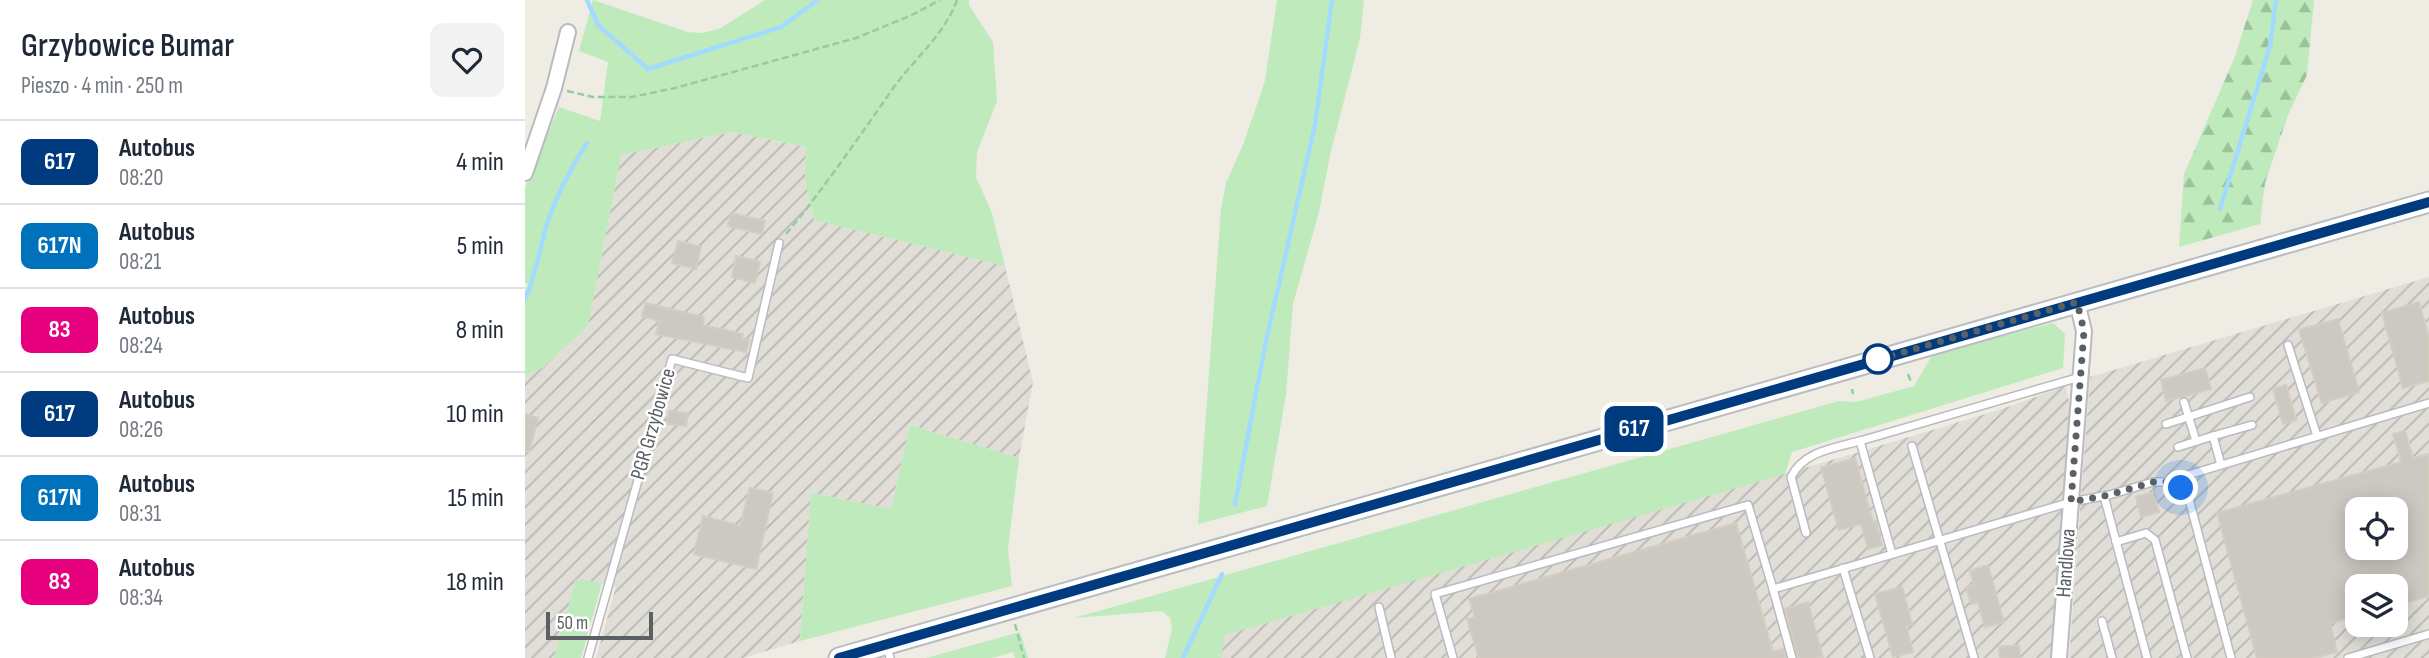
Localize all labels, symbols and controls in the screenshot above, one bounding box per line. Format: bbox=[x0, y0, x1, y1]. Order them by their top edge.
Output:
button: heart bbox=[430, 23, 504, 97]
text: Grzybowice Bumar bbox=[21, 26, 234, 66]
text: Pieszo · 4 min · 250 m bbox=[21, 72, 183, 100]
text: Autobus bbox=[119, 133, 195, 164]
text: 617 bbox=[44, 147, 75, 176]
text: 4 min bbox=[456, 147, 504, 178]
text: 08:20 bbox=[119, 164, 163, 192]
text: Autobus bbox=[119, 217, 195, 248]
text: 617N bbox=[37, 231, 82, 260]
text: 5 min bbox=[457, 231, 504, 262]
text: 08:21 bbox=[119, 248, 161, 276]
text: Autobus bbox=[119, 301, 195, 332]
text: 83 bbox=[48, 315, 71, 344]
text: 8 min bbox=[456, 315, 504, 346]
text: 08:24 bbox=[119, 332, 163, 360]
unlabelled marker bbox=[1863, 344, 1893, 374]
street label: PGR Grzybowice bbox=[625, 365, 681, 483]
text: Autobus bbox=[119, 385, 195, 416]
text: 617 bbox=[44, 399, 75, 428]
text: 10 min bbox=[447, 399, 504, 430]
line badge: 617 bbox=[1594, 406, 1674, 452]
text: 617 bbox=[1618, 414, 1650, 443]
text: 08:26 bbox=[119, 416, 163, 444]
text: Autobus bbox=[119, 469, 195, 500]
your location bbox=[2163, 470, 2198, 505]
text: 617N bbox=[37, 483, 82, 512]
text: 15 min bbox=[448, 483, 504, 514]
map controls bbox=[2345, 497, 2408, 637]
button: locate bbox=[2345, 497, 2408, 560]
text: 08:31 bbox=[119, 500, 161, 528]
street label: Handlowa bbox=[2051, 528, 2081, 598]
text: Autobus bbox=[119, 553, 195, 584]
text: 83 bbox=[48, 567, 71, 596]
text: 18 min bbox=[447, 567, 504, 598]
button: layers bbox=[2345, 574, 2408, 637]
text: 08:34 bbox=[119, 584, 163, 612]
scale bar bbox=[546, 609, 653, 641]
text: 50 m bbox=[557, 612, 588, 635]

